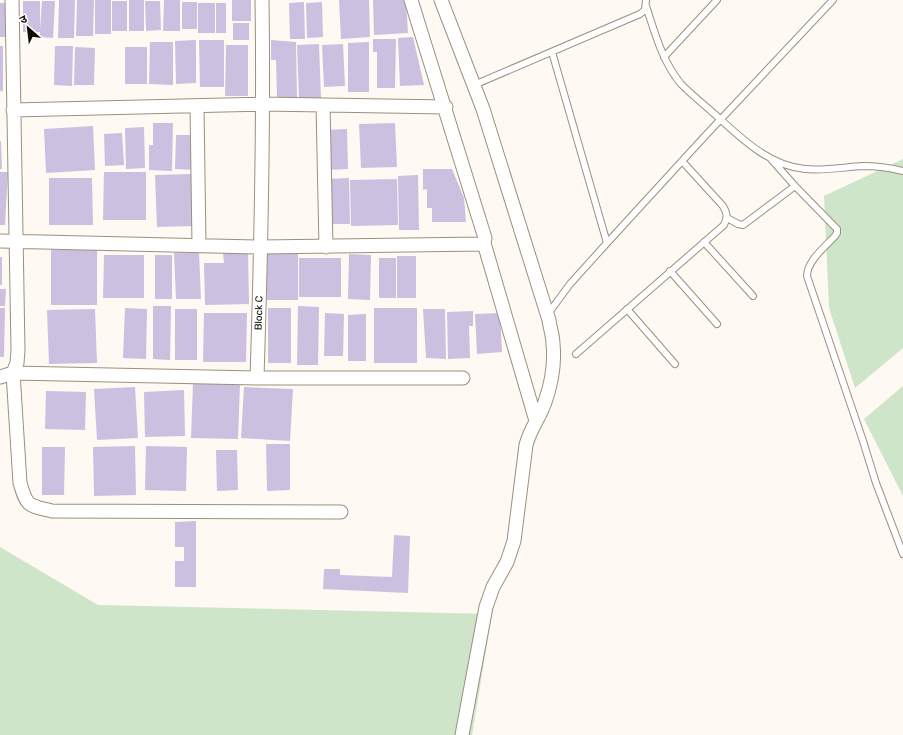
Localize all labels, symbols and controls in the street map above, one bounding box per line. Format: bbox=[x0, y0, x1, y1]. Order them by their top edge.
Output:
north arrow bbox=[8, 8, 48, 48]
text: उ bbox=[18, 12, 30, 27]
street label: Block C bbox=[252, 295, 266, 330]

